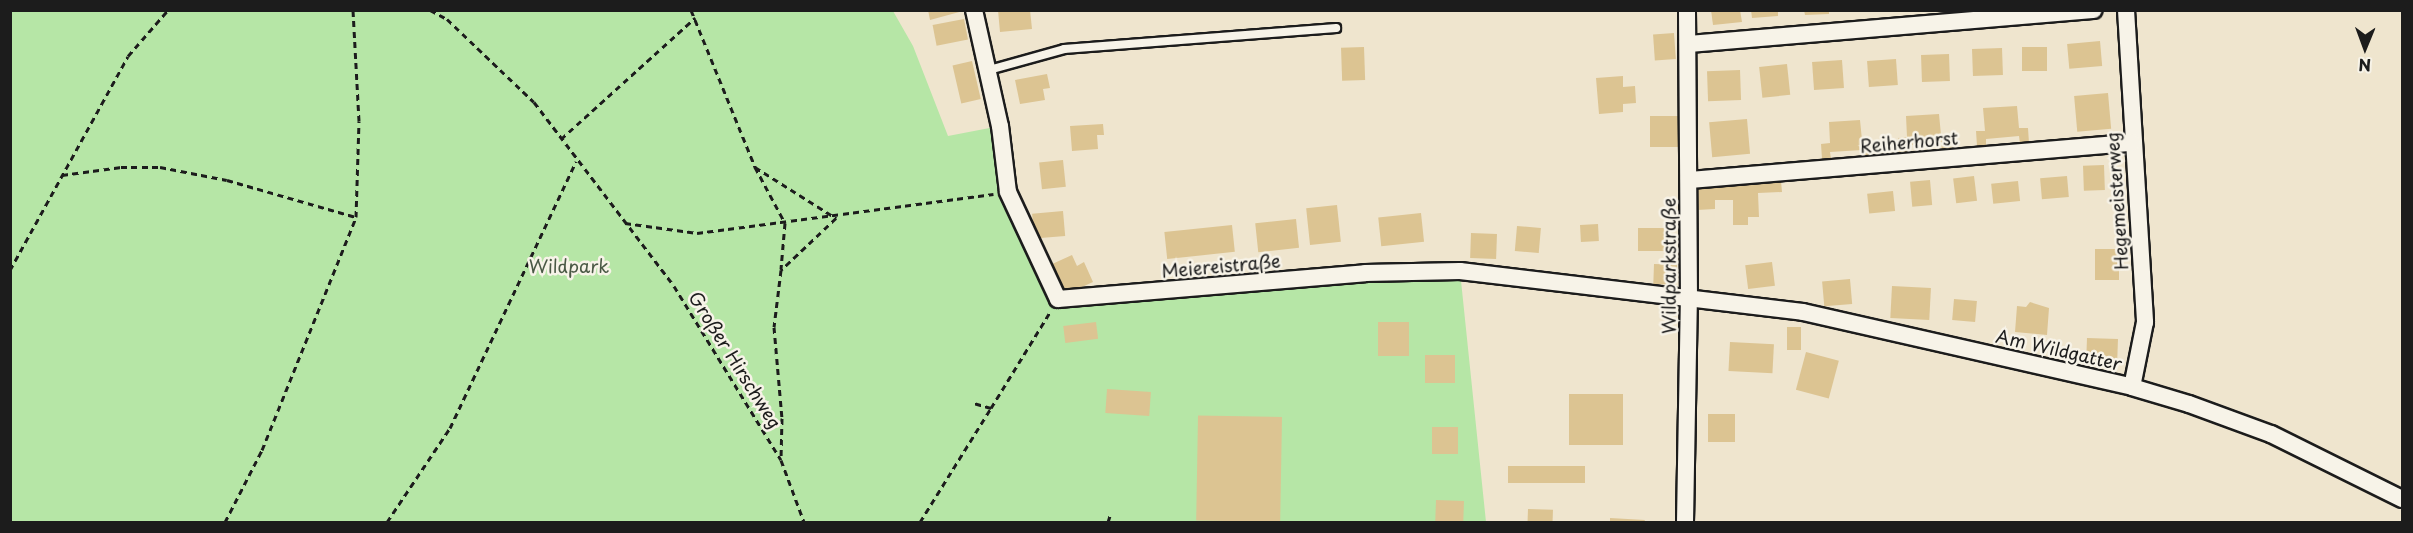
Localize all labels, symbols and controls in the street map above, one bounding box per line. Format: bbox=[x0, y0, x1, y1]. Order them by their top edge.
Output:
north arrow bbox=[2335, 18, 2395, 78]
text: N bbox=[2358, 54, 2371, 78]
street label: Reiherhorst bbox=[1859, 127, 1959, 157]
street label: Hegemeisterweg bbox=[2101, 131, 2133, 271]
street label: Wildparkstraße bbox=[1658, 198, 1680, 334]
street label: Meiereistraße bbox=[1161, 250, 1281, 282]
park label: Wildpark bbox=[529, 255, 609, 277]
street label: Großer Hirschweg bbox=[684, 287, 786, 433]
street label: Am Wildgatter bbox=[1994, 325, 2124, 375]

